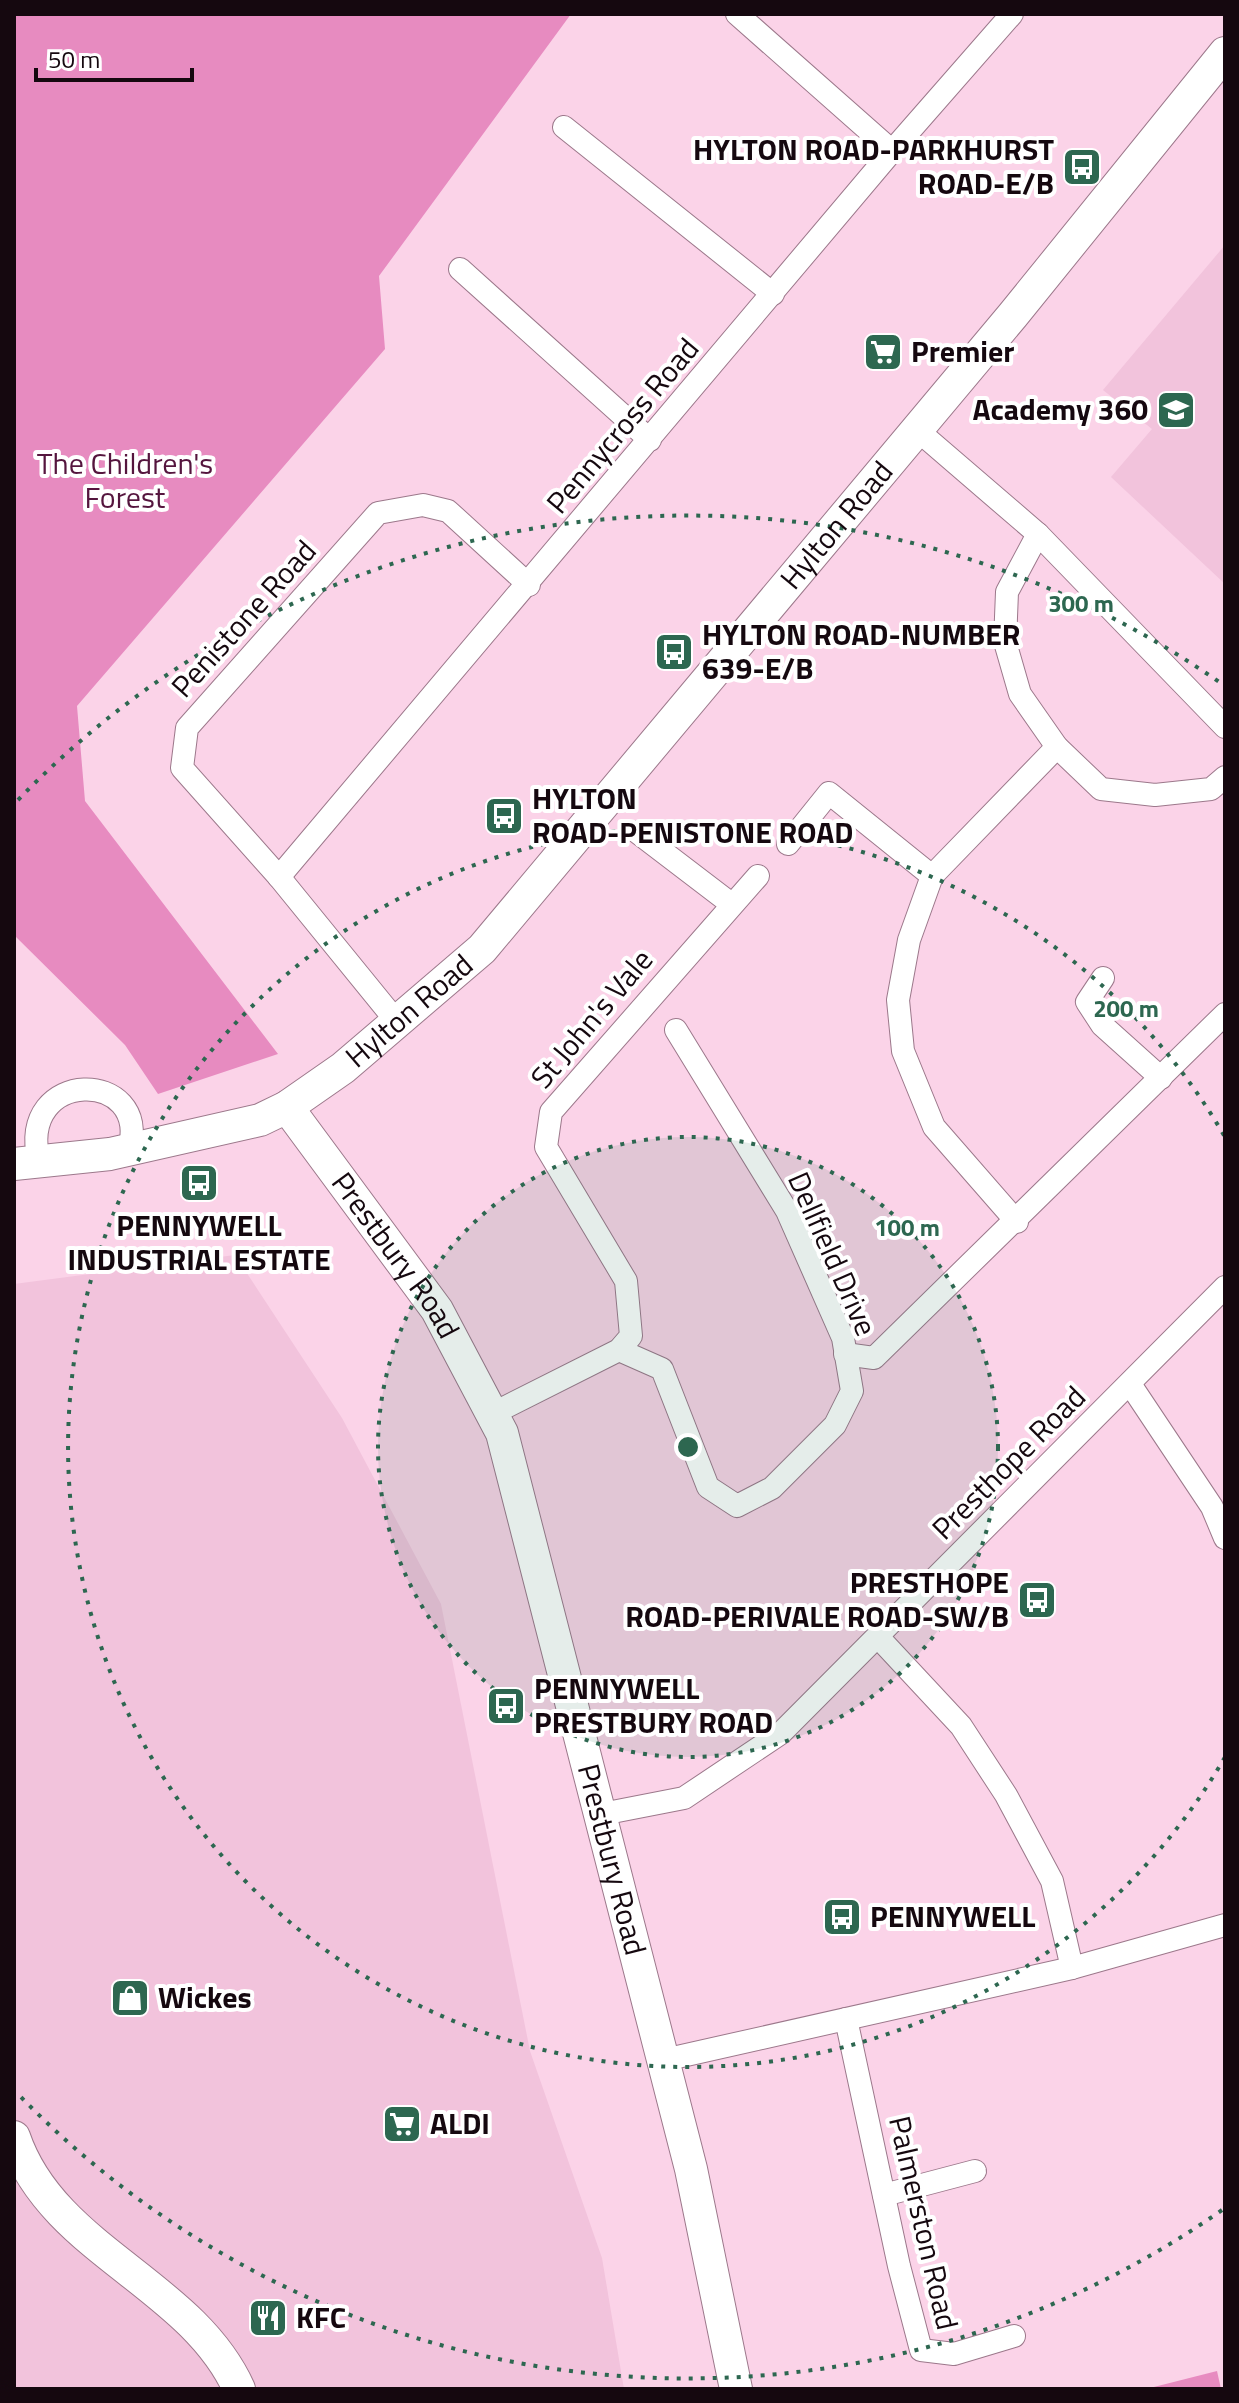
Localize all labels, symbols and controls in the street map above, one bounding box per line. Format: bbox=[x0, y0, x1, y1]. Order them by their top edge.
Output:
scale bar bbox=[36, 32, 192, 82]
text: 50 m bbox=[48, 41, 100, 77]
place label: HYLTON ROAD-PARKHURST ROAD-E/B bbox=[693, 126, 1054, 206]
bus stop icon: HYLTON ROAD-PARKHURST ROAD-E/B bbox=[1061, 146, 1103, 188]
street label: Pennycross Road bbox=[535, 327, 710, 523]
place label: Premier bbox=[911, 328, 1015, 374]
supermarket icon: Premier bbox=[862, 331, 904, 373]
place label: Academy 360 bbox=[973, 386, 1148, 432]
school or university icon: Academy 360 bbox=[1155, 389, 1197, 431]
park label: The Children's Forest bbox=[37, 440, 213, 520]
street label: Hylton Road bbox=[768, 450, 904, 599]
street label: Penistone Road bbox=[160, 529, 327, 708]
text: 300 m bbox=[1048, 585, 1114, 621]
place label: HYLTON ROAD-NUMBER 639-E/B bbox=[702, 611, 1020, 691]
bus stop icon: HYLTON ROAD-NUMBER 639-E/B bbox=[653, 631, 695, 673]
place label: HYLTON ROAD-PENISTONE ROAD bbox=[532, 775, 854, 855]
bus stop icon: HYLTON ROAD-PENISTONE ROAD bbox=[483, 795, 525, 837]
street label: St John's Vale bbox=[519, 939, 663, 1098]
street label: Hylton Road bbox=[335, 942, 483, 1078]
text: 200 m bbox=[1093, 990, 1159, 1026]
bus stop icon: PENNYWELL INDUSTRIAL ESTATE bbox=[178, 1162, 220, 1204]
street label: Prestbury Road bbox=[320, 1162, 472, 1346]
street label: Dellfield Drive bbox=[776, 1164, 890, 1343]
place label: PENNYWELL INDUSTRIAL ESTATE bbox=[67, 1202, 331, 1282]
text: 100 m bbox=[874, 1209, 940, 1245]
street label: Presthope Road bbox=[921, 1375, 1096, 1550]
centre of rings bbox=[674, 1433, 702, 1461]
place label: PRESTHOPE ROAD-PERIVALE ROAD-SW/B bbox=[625, 1559, 1009, 1639]
bus stop icon: PRESTHOPE ROAD-PERIVALE ROAD-SW/B bbox=[1016, 1579, 1058, 1621]
place label: PENNYWELL PRESTBURY ROAD bbox=[534, 1665, 773, 1745]
bus stop icon: PENNYWELL PRESTBURY ROAD bbox=[485, 1685, 527, 1727]
street label: Prestbury Road bbox=[566, 1759, 659, 1960]
place label: PENNYWELL bbox=[870, 1893, 1035, 1939]
bus stop icon: PENNYWELL bbox=[821, 1896, 863, 1938]
place label: Wickes bbox=[158, 1974, 252, 2020]
shop icon: Wickes bbox=[109, 1977, 151, 2019]
place label: ALDI bbox=[430, 2100, 490, 2146]
supermarket icon: ALDI bbox=[381, 2103, 423, 2145]
street label: Palmerston Road bbox=[877, 2111, 971, 2334]
place label: KFC bbox=[296, 2294, 346, 2340]
restaurant icon: KFC bbox=[247, 2297, 289, 2339]

